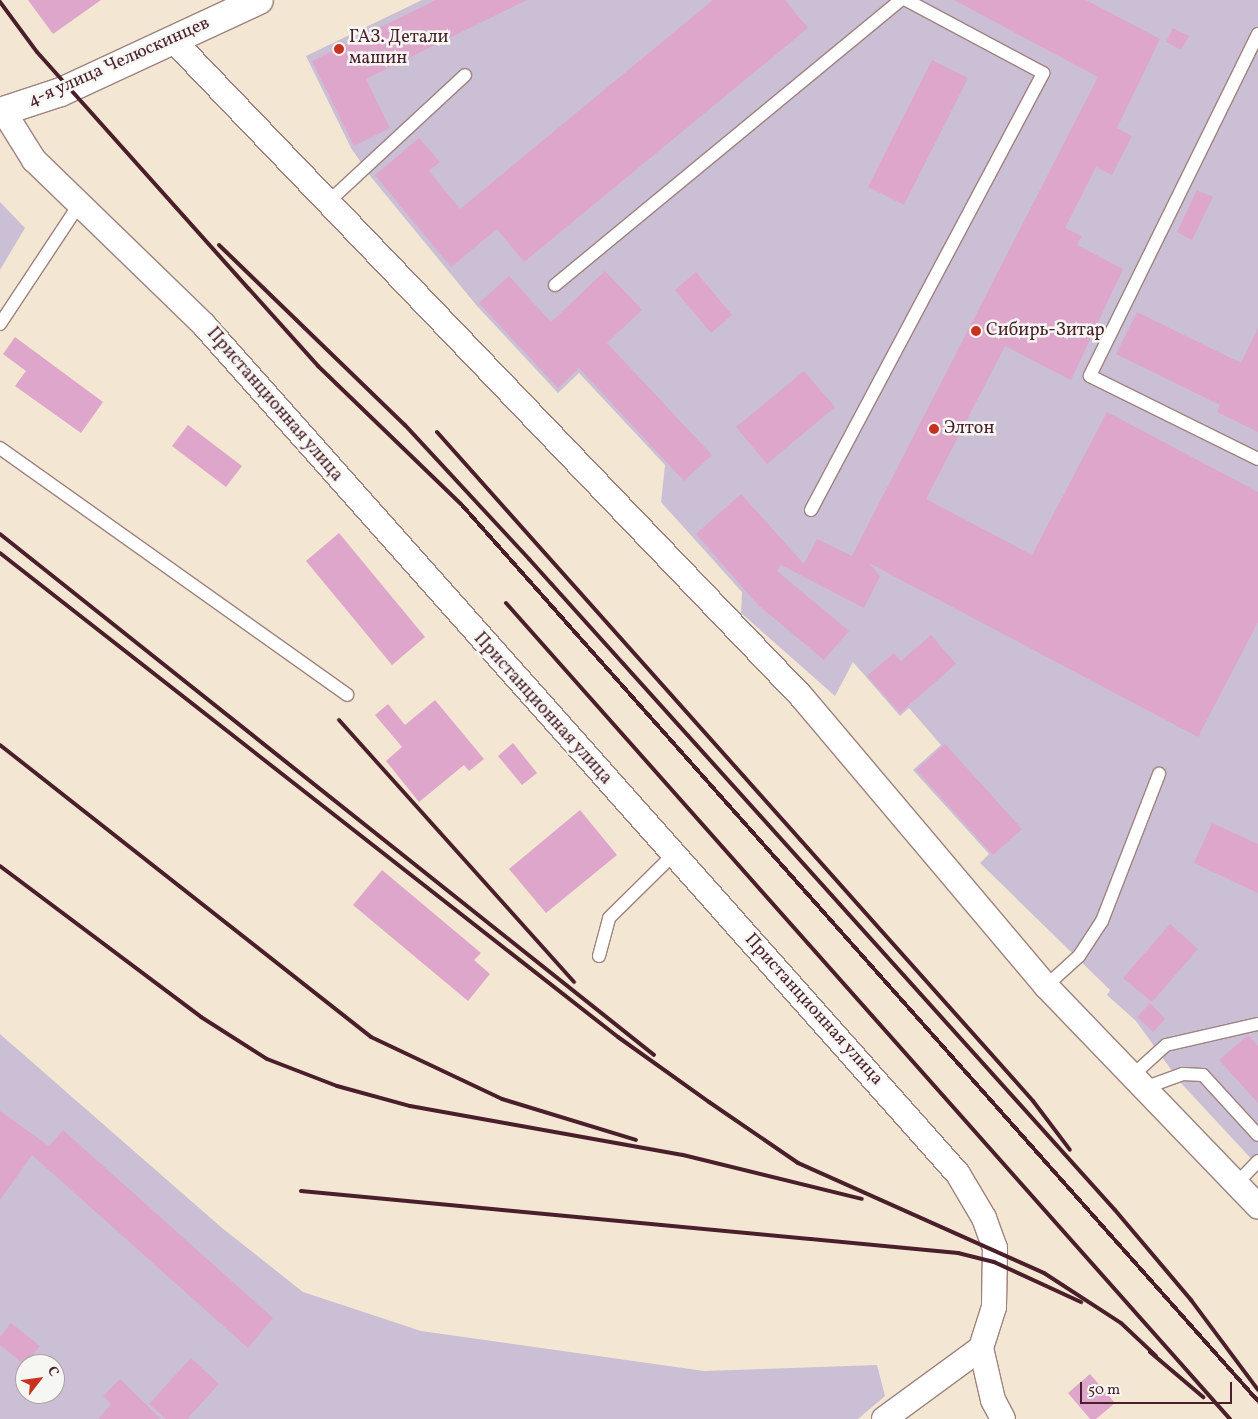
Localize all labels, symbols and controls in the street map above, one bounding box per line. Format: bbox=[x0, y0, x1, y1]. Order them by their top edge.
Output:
street label: 4-я улица Челюскинцев bbox=[25, 13, 213, 113]
place label: ГАЗ. Детали машин bbox=[349, 28, 449, 70]
marker: ГАЗ. Детали машин bbox=[333, 43, 345, 55]
place label: Сибирь-Зитар bbox=[986, 320, 1105, 342]
street label: Пристанционная улица bbox=[201, 323, 347, 487]
marker: Сибирь-Зитар bbox=[970, 325, 982, 337]
place label: Элтон bbox=[944, 418, 994, 440]
marker: Элтон bbox=[928, 423, 940, 435]
street label: Пристанционная улица bbox=[468, 628, 616, 790]
street label: Пристанционная улица bbox=[739, 929, 887, 1091]
north arrow bbox=[15, 1354, 65, 1404]
text: С bbox=[42, 1363, 63, 1380]
scale bar bbox=[1083, 1372, 1236, 1404]
text: 50 m bbox=[1088, 1380, 1120, 1401]

